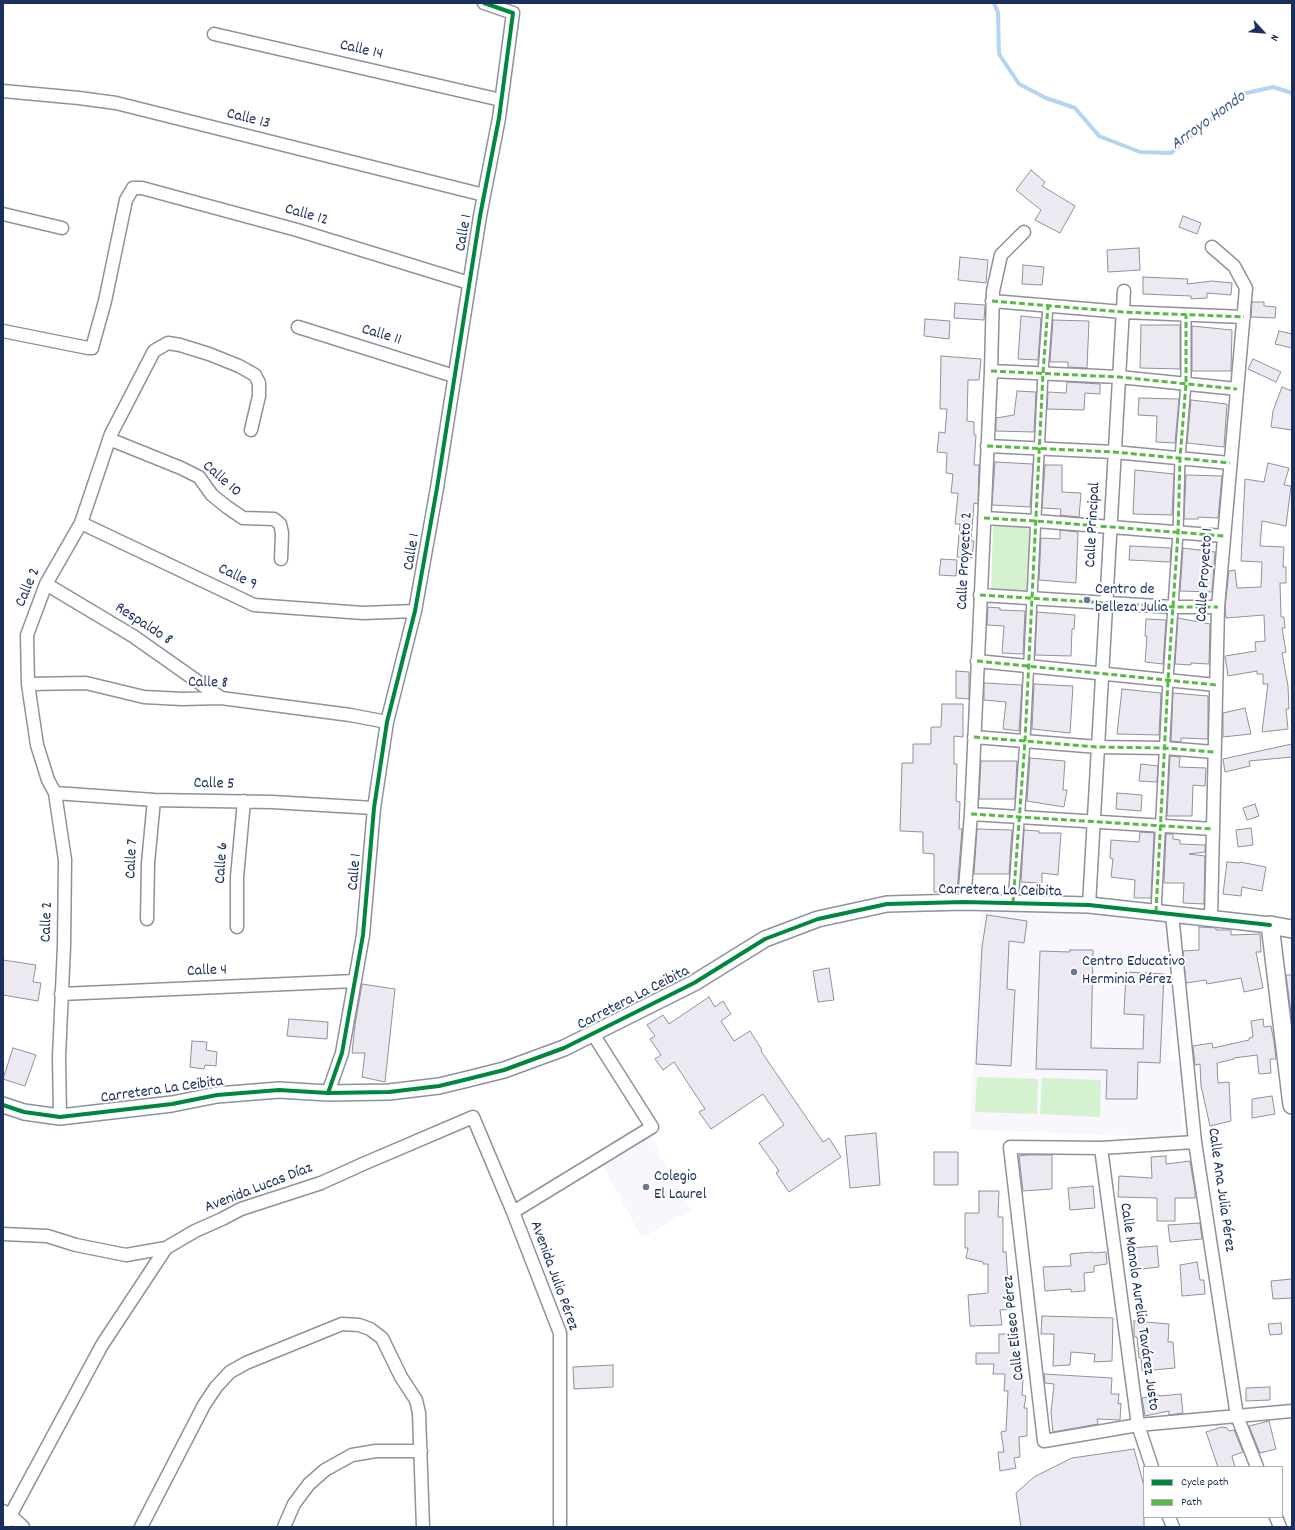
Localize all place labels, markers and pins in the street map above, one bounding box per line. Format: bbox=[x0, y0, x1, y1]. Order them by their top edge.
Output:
place label: Centro de belleza Julia bbox=[1095, 581, 1168, 619]
marker: Centro de belleza Julia bbox=[1082, 595, 1092, 605]
place label: Centro Educativo Herminia Pérez bbox=[1082, 953, 1185, 991]
marker: Centro Educativo Herminia Pérez bbox=[1069, 967, 1079, 977]
place label: Colegio El Laurel bbox=[654, 1168, 706, 1206]
marker: Colegio El Laurel bbox=[641, 1182, 651, 1192]

